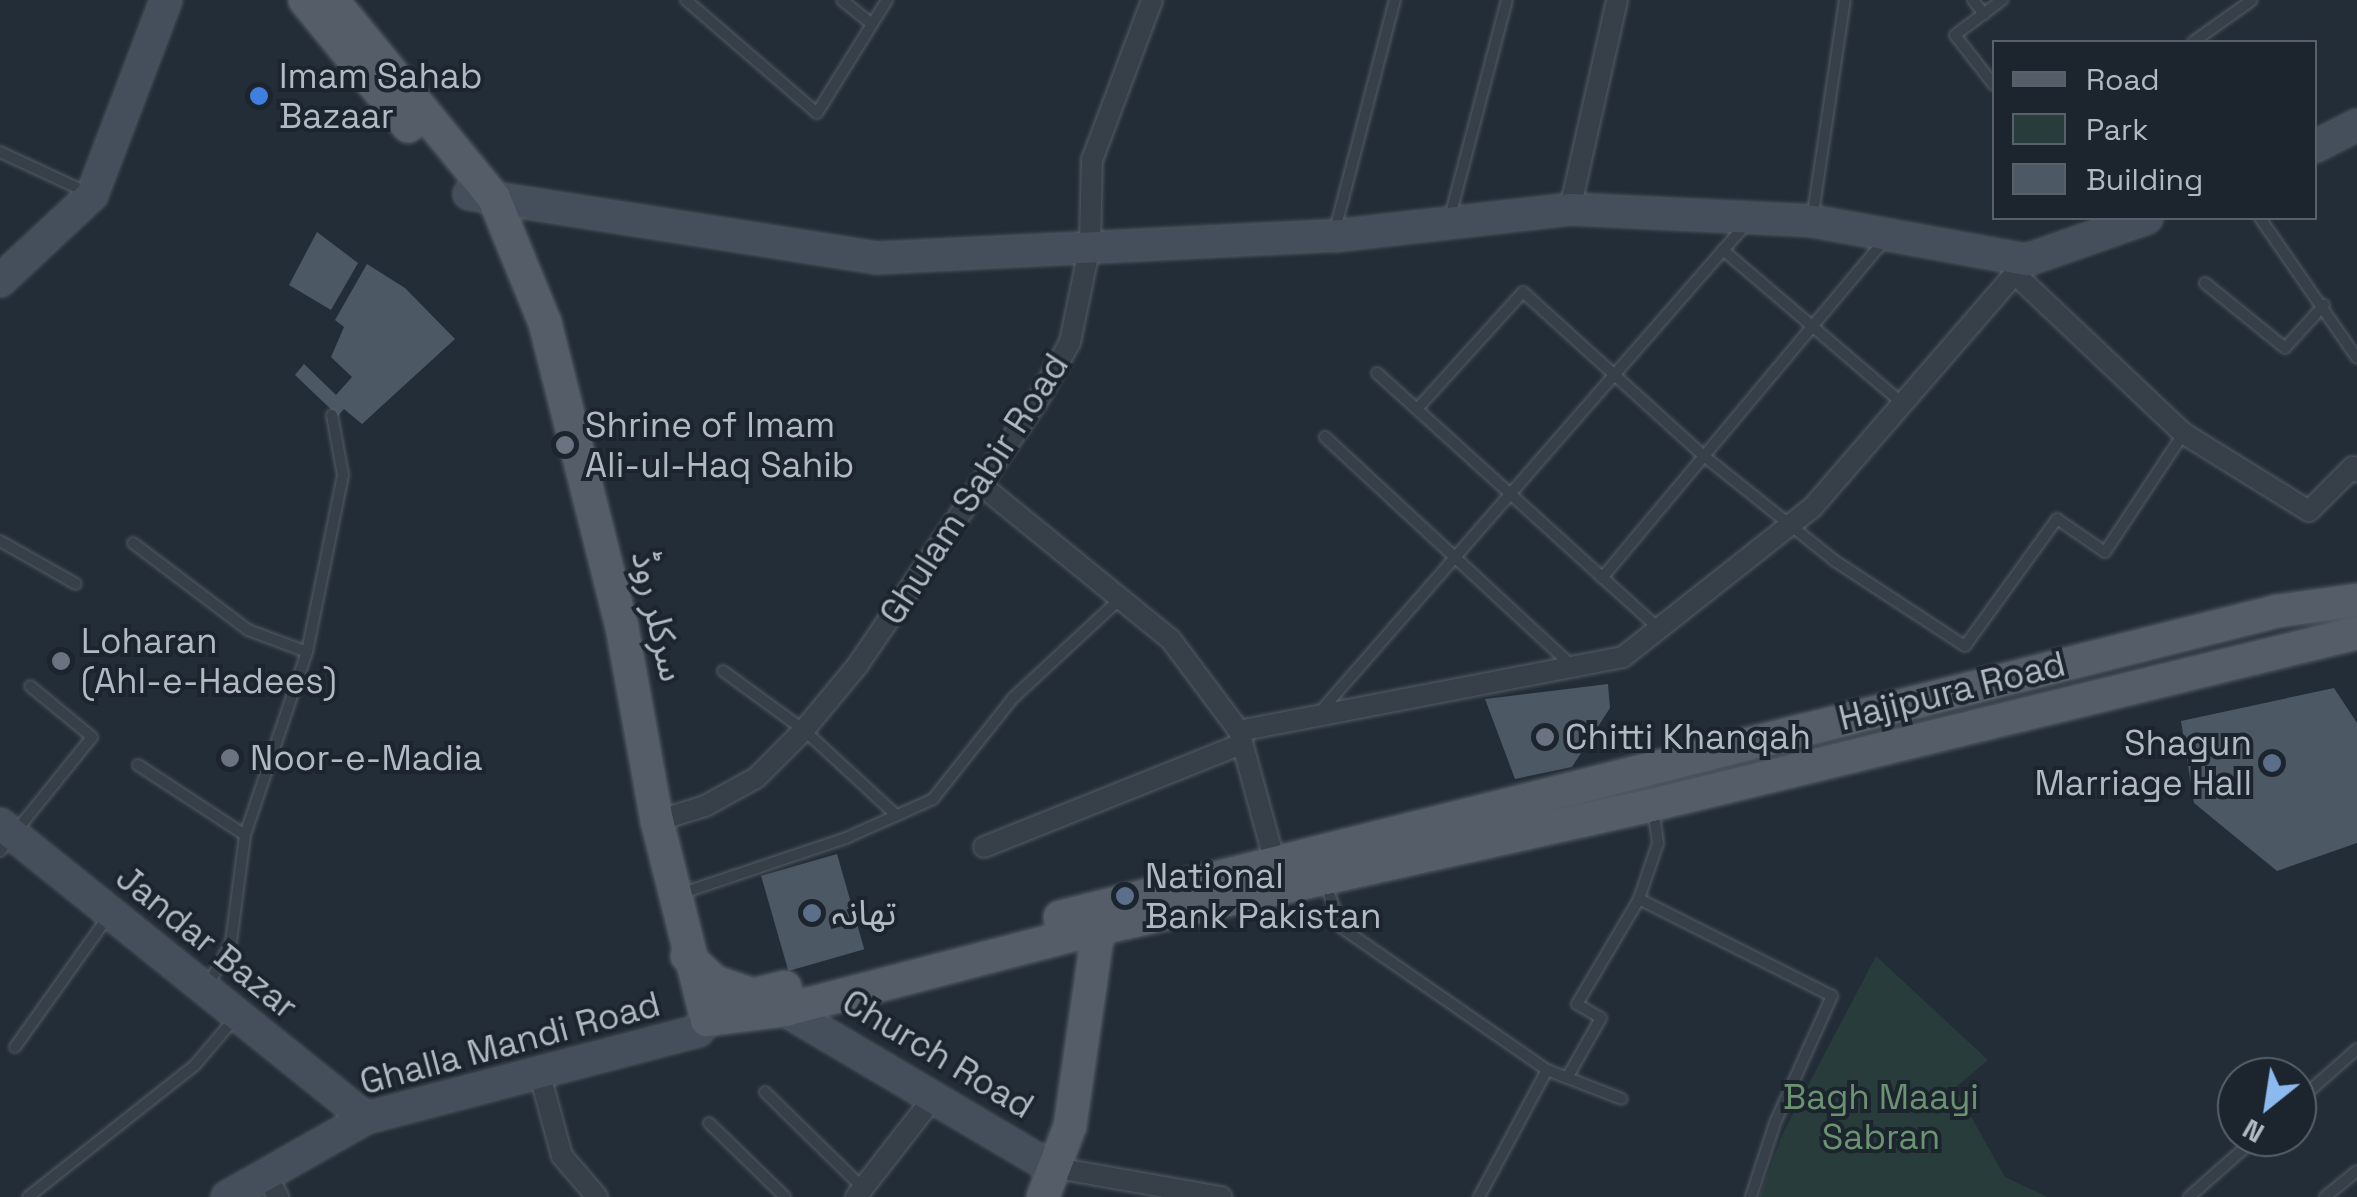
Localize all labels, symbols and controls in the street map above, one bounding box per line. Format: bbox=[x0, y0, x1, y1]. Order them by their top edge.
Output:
legend bbox=[1992, 40, 2317, 220]
place label: Imam Sahab Bazaar bbox=[279, 55, 483, 137]
text: Road bbox=[2086, 60, 2160, 99]
marker: Imam Sahab Bazaar bbox=[248, 85, 270, 107]
text: Park bbox=[2086, 110, 2148, 149]
text: Building bbox=[2086, 160, 2203, 199]
street label: Ghulam Sabir Road bbox=[871, 346, 1077, 632]
place label: Shrine of Imam Ali-ul-Haq Sahib bbox=[585, 404, 854, 486]
marker: Shrine of Imam Ali-ul-Haq Sahib bbox=[554, 434, 576, 456]
street label: سرکلر روڈ bbox=[623, 547, 693, 685]
place label: Loharan (Ahl-e-Hadees) bbox=[81, 620, 337, 702]
street label: Hajipura Road bbox=[1834, 643, 2070, 739]
marker: Loharan (Ahl-e-Hadees) bbox=[50, 650, 72, 672]
place label: Chitti Khanqah bbox=[1565, 716, 1811, 758]
place label: Shagun Marriage Hall bbox=[2035, 722, 2252, 804]
marker: Chitti Khanqah bbox=[1534, 726, 1556, 748]
place label: Noor-e-Madia bbox=[250, 737, 483, 779]
marker: Noor-e-Madia bbox=[219, 747, 241, 769]
marker: Shagun Marriage Hall bbox=[2261, 752, 2283, 774]
place label: National Bank Pakistan bbox=[1145, 855, 1381, 937]
street label: Jandar Bazar bbox=[108, 856, 306, 1028]
marker: National Bank Pakistan bbox=[1114, 885, 1136, 907]
place label: تھانہ bbox=[832, 892, 897, 934]
marker: تھانہ bbox=[801, 902, 823, 924]
street label: Church Road bbox=[835, 981, 1041, 1127]
street label: Ghalla Mandi Road bbox=[355, 983, 665, 1103]
north arrow bbox=[2217, 1057, 2317, 1157]
park label: Bagh Maayi Sabran bbox=[1783, 1076, 1979, 1158]
text: N bbox=[2236, 1111, 2270, 1152]

